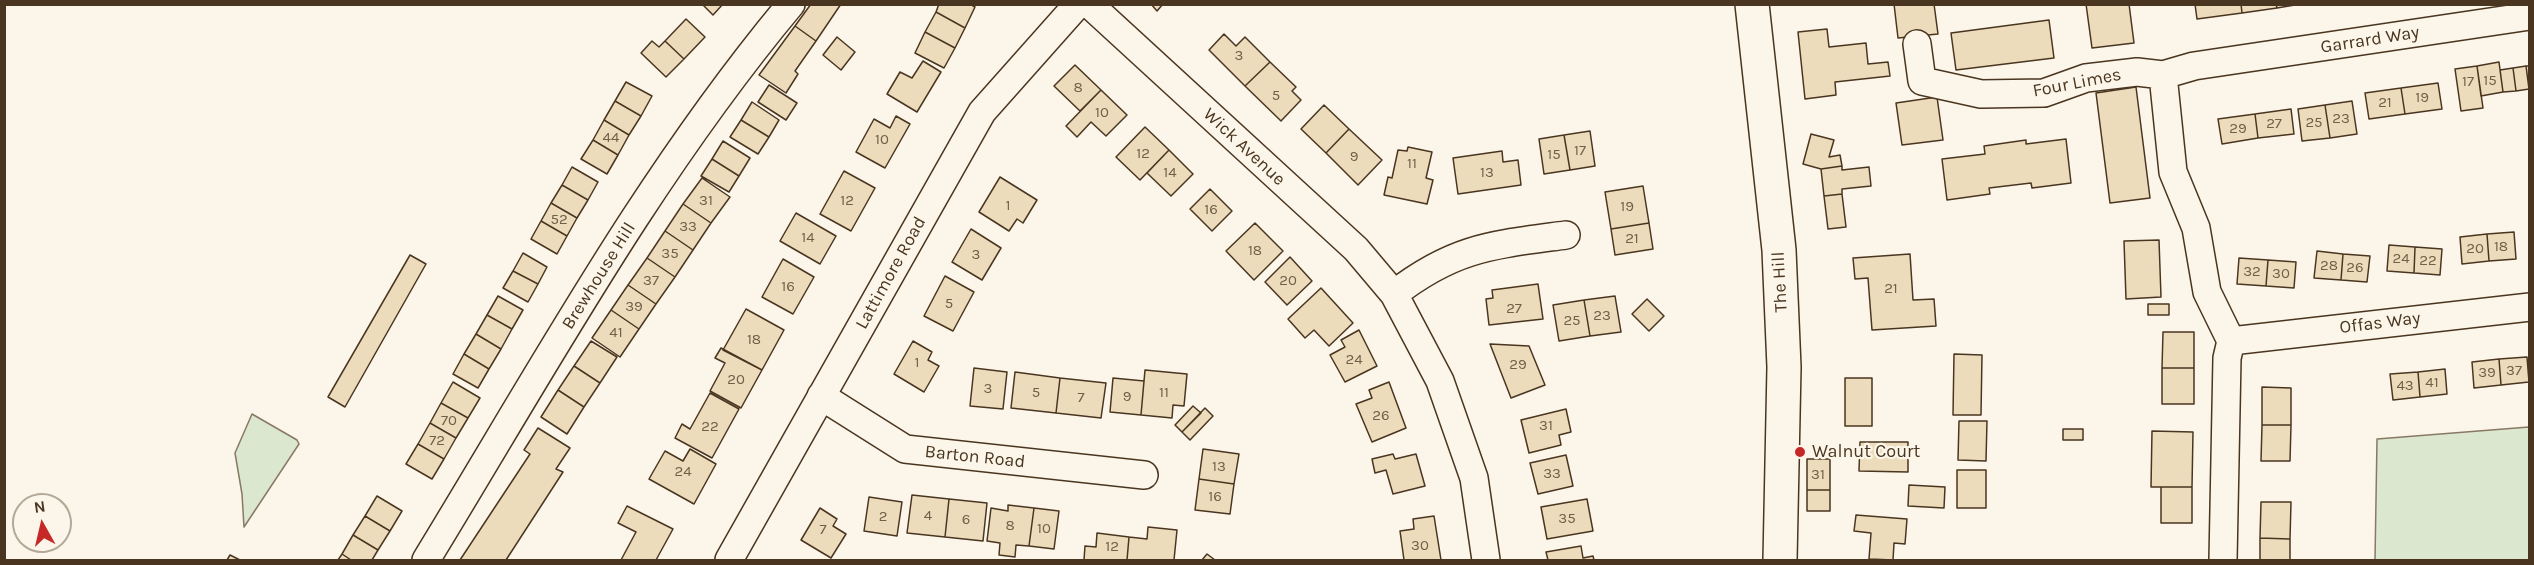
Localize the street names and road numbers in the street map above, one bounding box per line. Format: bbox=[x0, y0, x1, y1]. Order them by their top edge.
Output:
street label: Garrard Way bbox=[2319, 22, 2421, 58]
street label: Four Limes bbox=[2031, 64, 2123, 102]
street label: Wick Avenue bbox=[1198, 104, 1290, 190]
street label: Lattimore Road bbox=[851, 213, 931, 333]
street label: Brewhouse Hill bbox=[558, 219, 640, 333]
street label: The Hill bbox=[1768, 251, 1792, 313]
street label: Offas Way bbox=[2338, 307, 2422, 339]
street label: Barton Road bbox=[924, 441, 1026, 473]

